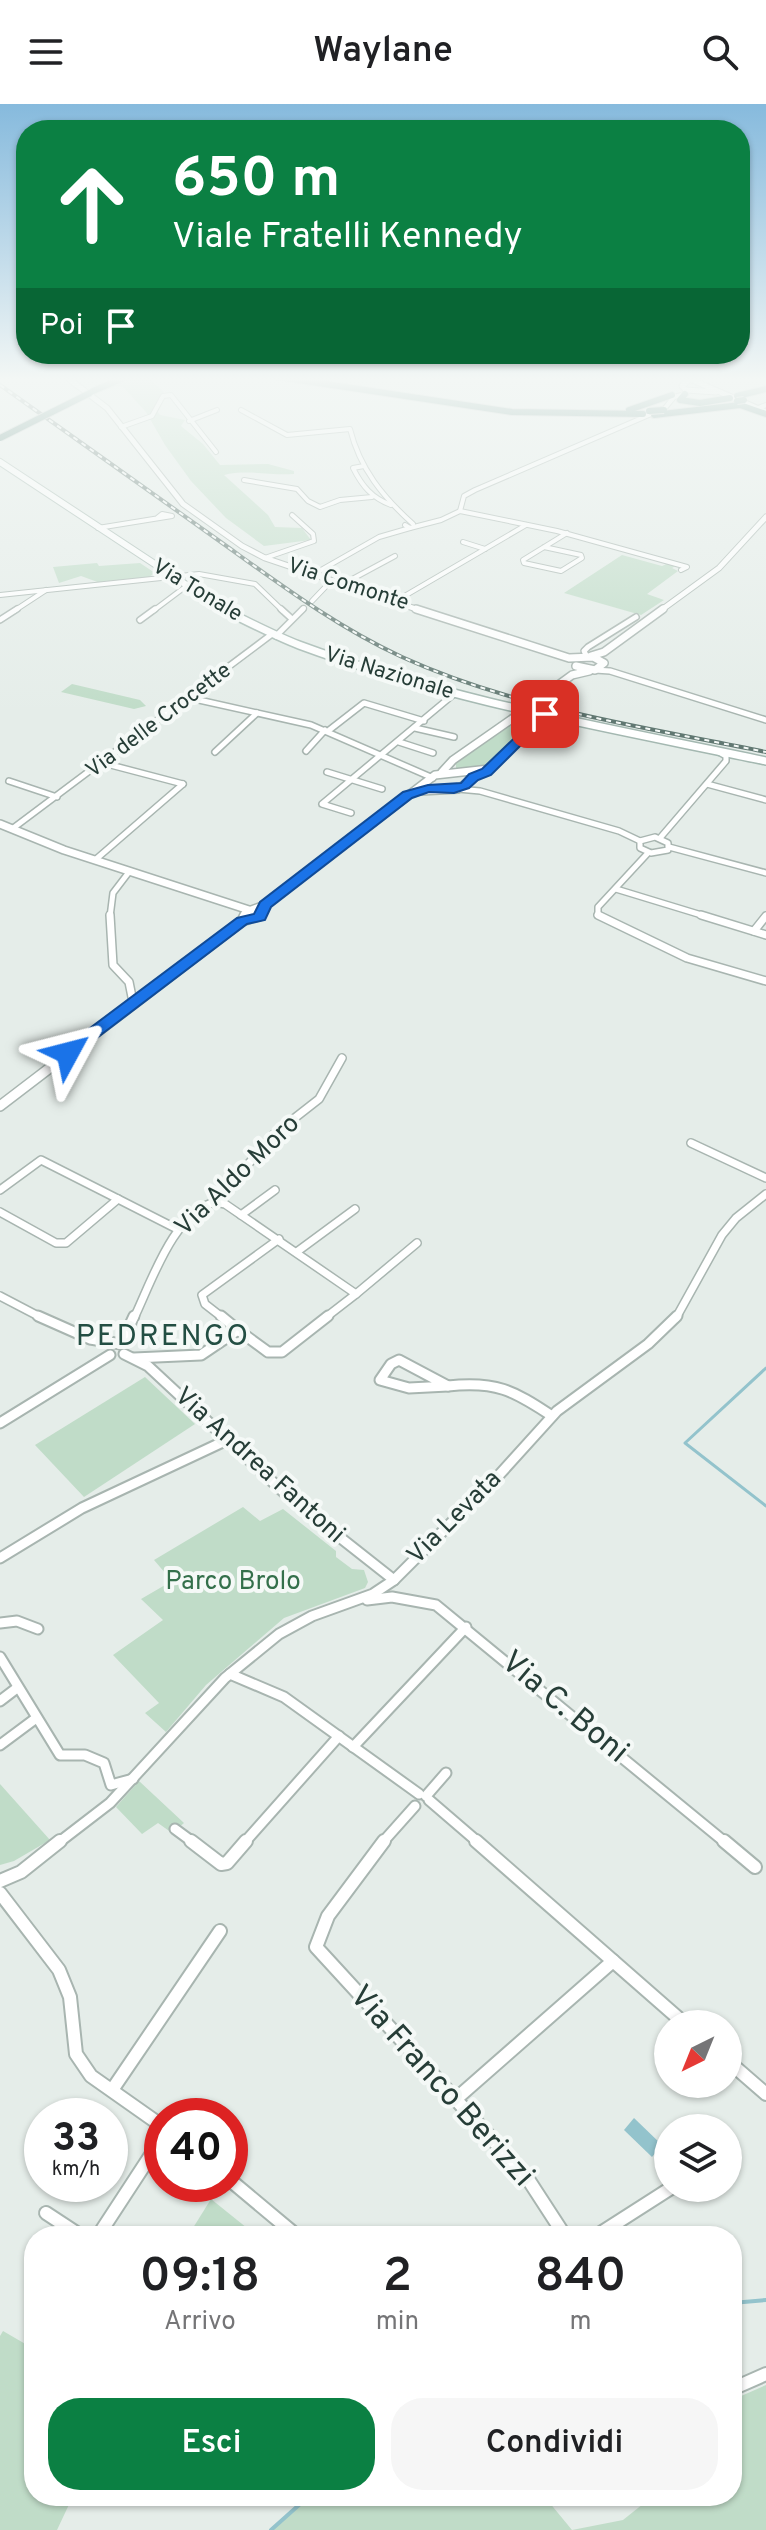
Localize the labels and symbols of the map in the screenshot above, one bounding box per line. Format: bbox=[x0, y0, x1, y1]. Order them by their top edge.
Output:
street label: Via Comonte bbox=[284, 553, 412, 617]
street label: Via Tonale bbox=[147, 554, 247, 628]
street label: Via Nazionale bbox=[321, 642, 457, 706]
street label: Via delle Crocette bbox=[81, 658, 237, 784]
pin bbox=[511, 680, 579, 748]
position arrow bbox=[26, 1011, 110, 1095]
street label: Via Aldo Moro bbox=[169, 1108, 307, 1244]
district label: PEDRENGO bbox=[76, 1319, 250, 1356]
street label: Via Andrea Fantoni bbox=[167, 1381, 351, 1551]
street label: Via Levata bbox=[401, 1464, 509, 1572]
park label: Parco Brolo bbox=[165, 1566, 301, 1599]
street label: Via C. Boni bbox=[492, 1643, 636, 1773]
street label: Via Franco Berizzi bbox=[340, 1978, 542, 2196]
north arrow bbox=[654, 2010, 742, 2098]
speed limit sign: 40 bbox=[144, 2098, 248, 2202]

